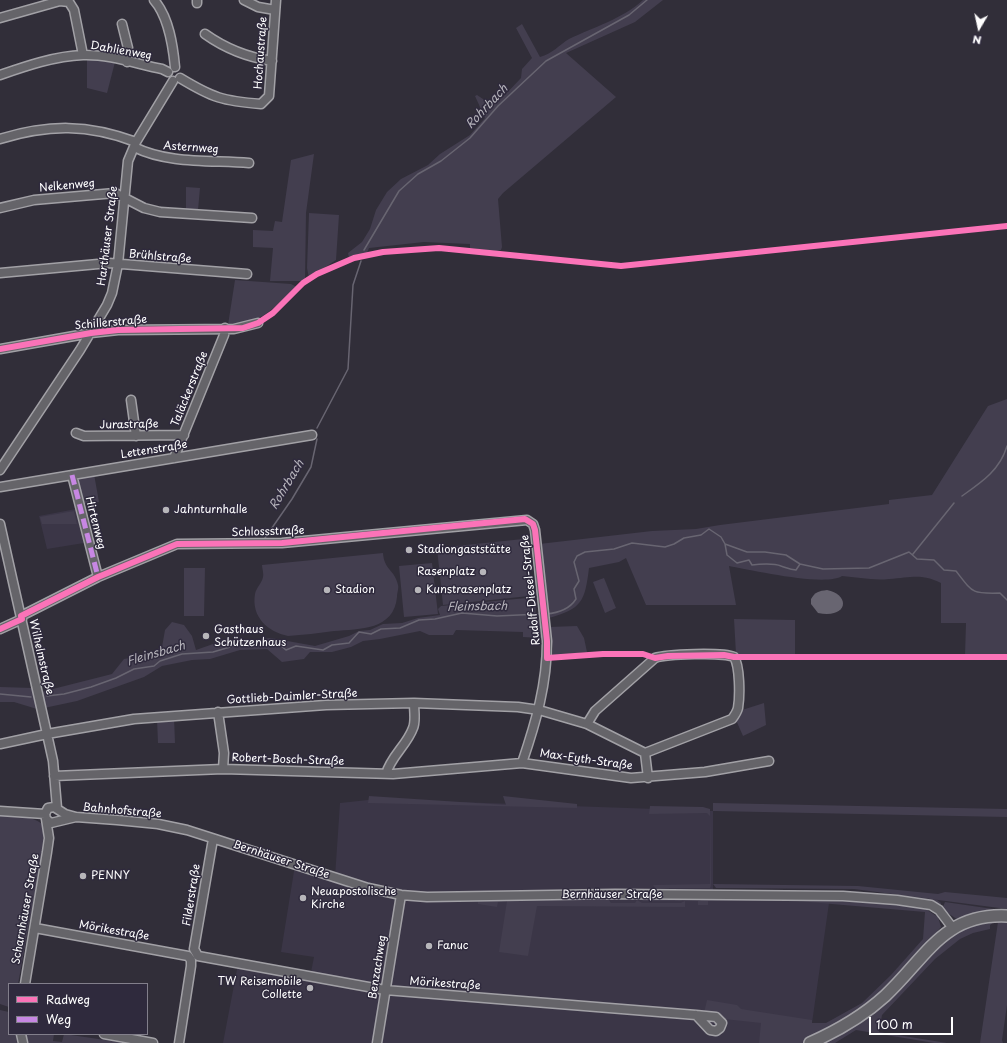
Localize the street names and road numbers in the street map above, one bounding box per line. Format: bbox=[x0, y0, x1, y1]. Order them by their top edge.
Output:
street label: Hochaustraße bbox=[252, 16, 270, 90]
street label: Dahlienweg bbox=[89, 39, 153, 63]
street label: Asternweg bbox=[163, 139, 219, 157]
street label: Nelkenweg bbox=[39, 177, 95, 195]
street label: Harthäuser Straße bbox=[95, 185, 121, 287]
street label: Brühlstraße bbox=[128, 248, 192, 266]
street label: Schillerstraße bbox=[74, 313, 148, 333]
street label: Taläckerstraße bbox=[169, 349, 211, 429]
street label: Jurastraße bbox=[99, 418, 159, 432]
street label: Lettenstraße bbox=[120, 438, 188, 462]
street label: Hirtenweg bbox=[82, 495, 108, 551]
street label: Schlossstraße bbox=[231, 524, 305, 540]
street label: Rudolf-Diesel-Straße bbox=[519, 534, 543, 646]
street label: Wilhelmstraße bbox=[26, 618, 56, 696]
street label: Gottlieb-Daimler-Straße bbox=[226, 687, 358, 707]
street label: Max-Eyth-Straße bbox=[539, 747, 633, 773]
street label: Robert-Bosch-Straße bbox=[231, 751, 345, 769]
street label: Bahnhofstraße bbox=[82, 801, 162, 821]
street label: Bernhäuser Straße bbox=[231, 838, 331, 882]
street label: Scharnhäuser Straße bbox=[10, 853, 42, 965]
street label: Filderstraße bbox=[181, 863, 203, 927]
street label: Bernhäuser Straße bbox=[562, 888, 662, 902]
street label: Mörikestraße bbox=[78, 918, 150, 944]
street label: Benzachweg bbox=[366, 934, 390, 1000]
street label: Mörikestraße bbox=[409, 975, 481, 993]

